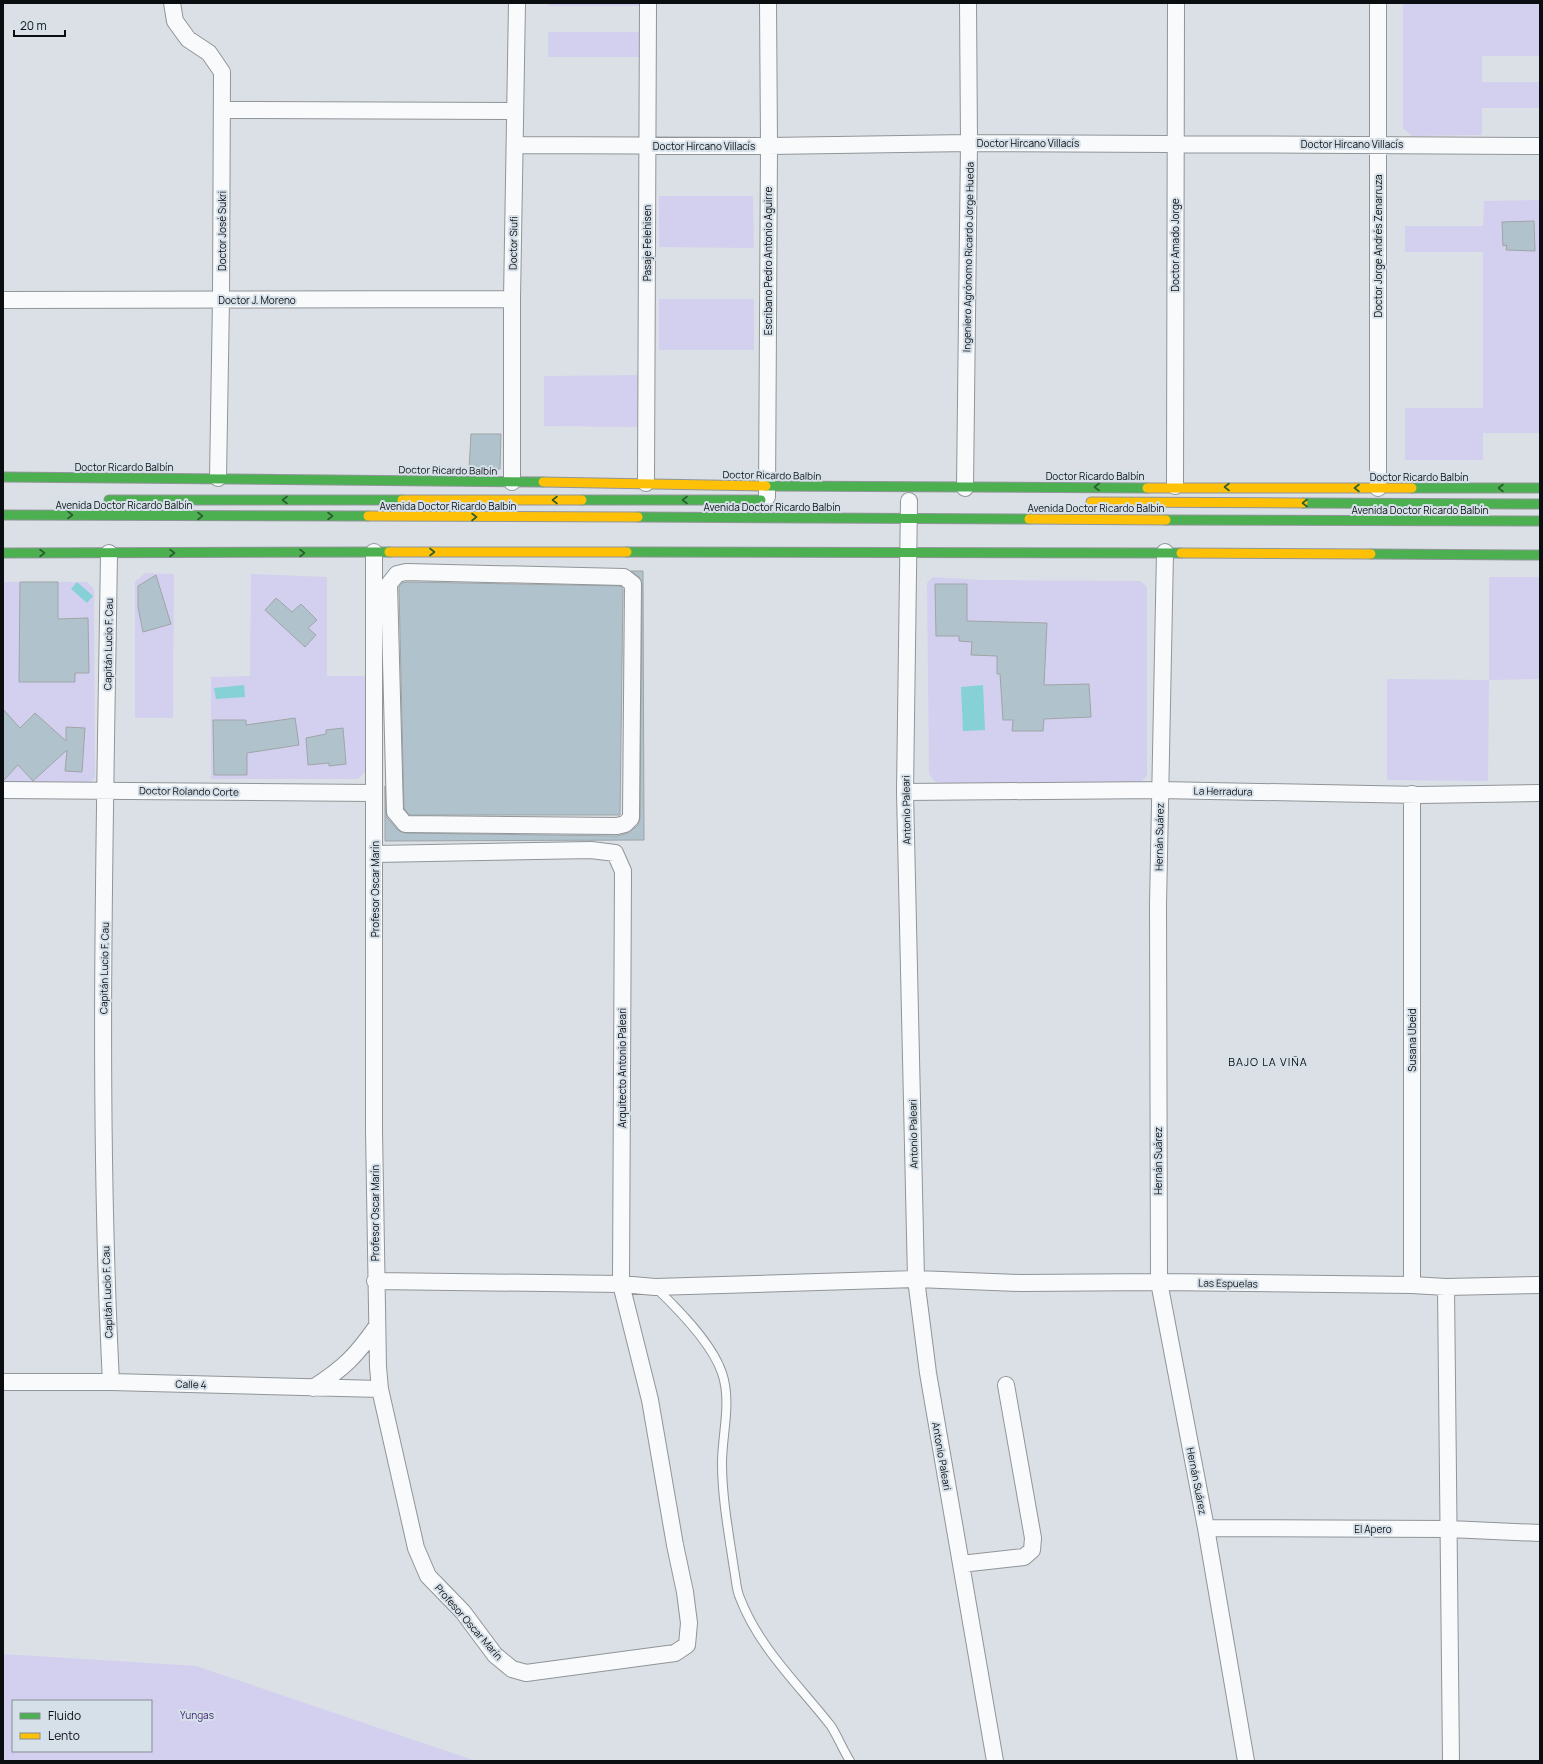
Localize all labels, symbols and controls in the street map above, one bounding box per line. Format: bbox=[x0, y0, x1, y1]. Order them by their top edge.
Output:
scale bar bbox=[14, 12, 65, 38]
text: 20 m bbox=[20, 17, 47, 34]
street label: Doctor Hircano Villacís bbox=[977, 136, 1079, 150]
street label: Doctor Hircano Villacís bbox=[1301, 137, 1403, 151]
street label: Doctor Hircano Villacís bbox=[653, 139, 755, 153]
street label: Ingeniero Agrónomo Ricardo Jorge Hueda bbox=[959, 162, 977, 352]
street label: Doctor Jorge Andrés Zenarruza bbox=[1371, 174, 1385, 318]
street label: Escribano Pedro Antonio Aguirre bbox=[761, 187, 775, 335]
street label: Doctor José Sukri bbox=[215, 191, 229, 271]
street label: Doctor Amado Jorge bbox=[1168, 198, 1182, 292]
street label: Pasaje Felehisen bbox=[640, 205, 654, 281]
street label: Doctor Siufi bbox=[506, 216, 520, 270]
street label: Doctor J. Moreno bbox=[218, 293, 296, 307]
street label: Doctor Ricardo Balbín bbox=[75, 460, 173, 474]
street label: Doctor Ricardo Balbín bbox=[399, 462, 498, 478]
street label: Doctor Ricardo Balbín bbox=[723, 467, 822, 483]
street label: Doctor Ricardo Balbín bbox=[1046, 469, 1144, 483]
street label: Doctor Ricardo Balbín bbox=[1370, 470, 1468, 484]
one-way arrow bbox=[1094, 483, 1100, 491]
one-way arrow bbox=[1224, 483, 1230, 491]
one-way arrow bbox=[1354, 484, 1360, 492]
one-way arrow bbox=[1498, 484, 1504, 492]
one-way arrow bbox=[282, 496, 288, 504]
one-way arrow bbox=[552, 496, 558, 504]
one-way arrow bbox=[682, 496, 688, 504]
street label: Avenida Doctor Ricardo Balbín bbox=[55, 498, 193, 512]
street label: Avenida Doctor Ricardo Balbín bbox=[379, 499, 517, 513]
one-way arrow bbox=[1302, 499, 1308, 507]
street label: Avenida Doctor Ricardo Balbín bbox=[703, 500, 841, 514]
street label: Avenida Doctor Ricardo Balbín bbox=[1027, 501, 1165, 515]
street label: Avenida Doctor Ricardo Balbín bbox=[1351, 503, 1489, 517]
one-way arrow bbox=[67, 511, 73, 519]
one-way arrow bbox=[197, 512, 203, 520]
one-way arrow bbox=[327, 512, 333, 520]
one-way arrow bbox=[471, 513, 477, 521]
one-way arrow bbox=[429, 548, 435, 556]
one-way arrow bbox=[39, 549, 45, 557]
one-way arrow bbox=[169, 549, 175, 557]
one-way arrow bbox=[299, 549, 305, 557]
street label: Capitán Lucio F. Cau bbox=[100, 598, 116, 690]
street label: Antonio Paleari bbox=[898, 775, 914, 845]
street label: Doctor Rolando Corte bbox=[139, 783, 239, 799]
street label: La Herradura bbox=[1194, 783, 1252, 799]
street label: Hernán Suárez bbox=[1151, 803, 1167, 871]
street label: Profesor Oscar Marín bbox=[368, 841, 382, 937]
street label: Capitán Lucio F. Cau bbox=[96, 922, 112, 1014]
street label: Arquitecto Antonio Paleari bbox=[615, 1008, 629, 1128]
street label: Susana Ubeid bbox=[1405, 1008, 1419, 1072]
district label: BAJO LA VIÑA bbox=[1228, 1054, 1308, 1069]
street label: Antonio Paleari bbox=[905, 1099, 921, 1169]
street label: Hernán Suárez bbox=[1151, 1127, 1165, 1195]
street label: Profesor Oscar Marín bbox=[368, 1165, 382, 1261]
street label: Capitán Lucio F. Cau bbox=[98, 1246, 116, 1338]
street label: Las Espuelas bbox=[1198, 1275, 1258, 1291]
street label: Calle 4 bbox=[175, 1376, 207, 1392]
street label: Antonio Paleari bbox=[929, 1421, 955, 1491]
street label: Hernán Suárez bbox=[1184, 1446, 1210, 1516]
street label: El Apero bbox=[1354, 1522, 1392, 1536]
street label: Profesor Oscar Marín bbox=[432, 1581, 506, 1663]
legend bbox=[12, 1700, 152, 1752]
text: Fluido bbox=[48, 1707, 81, 1724]
park label: Yungas bbox=[180, 1708, 214, 1722]
text: Lento bbox=[48, 1727, 80, 1744]

